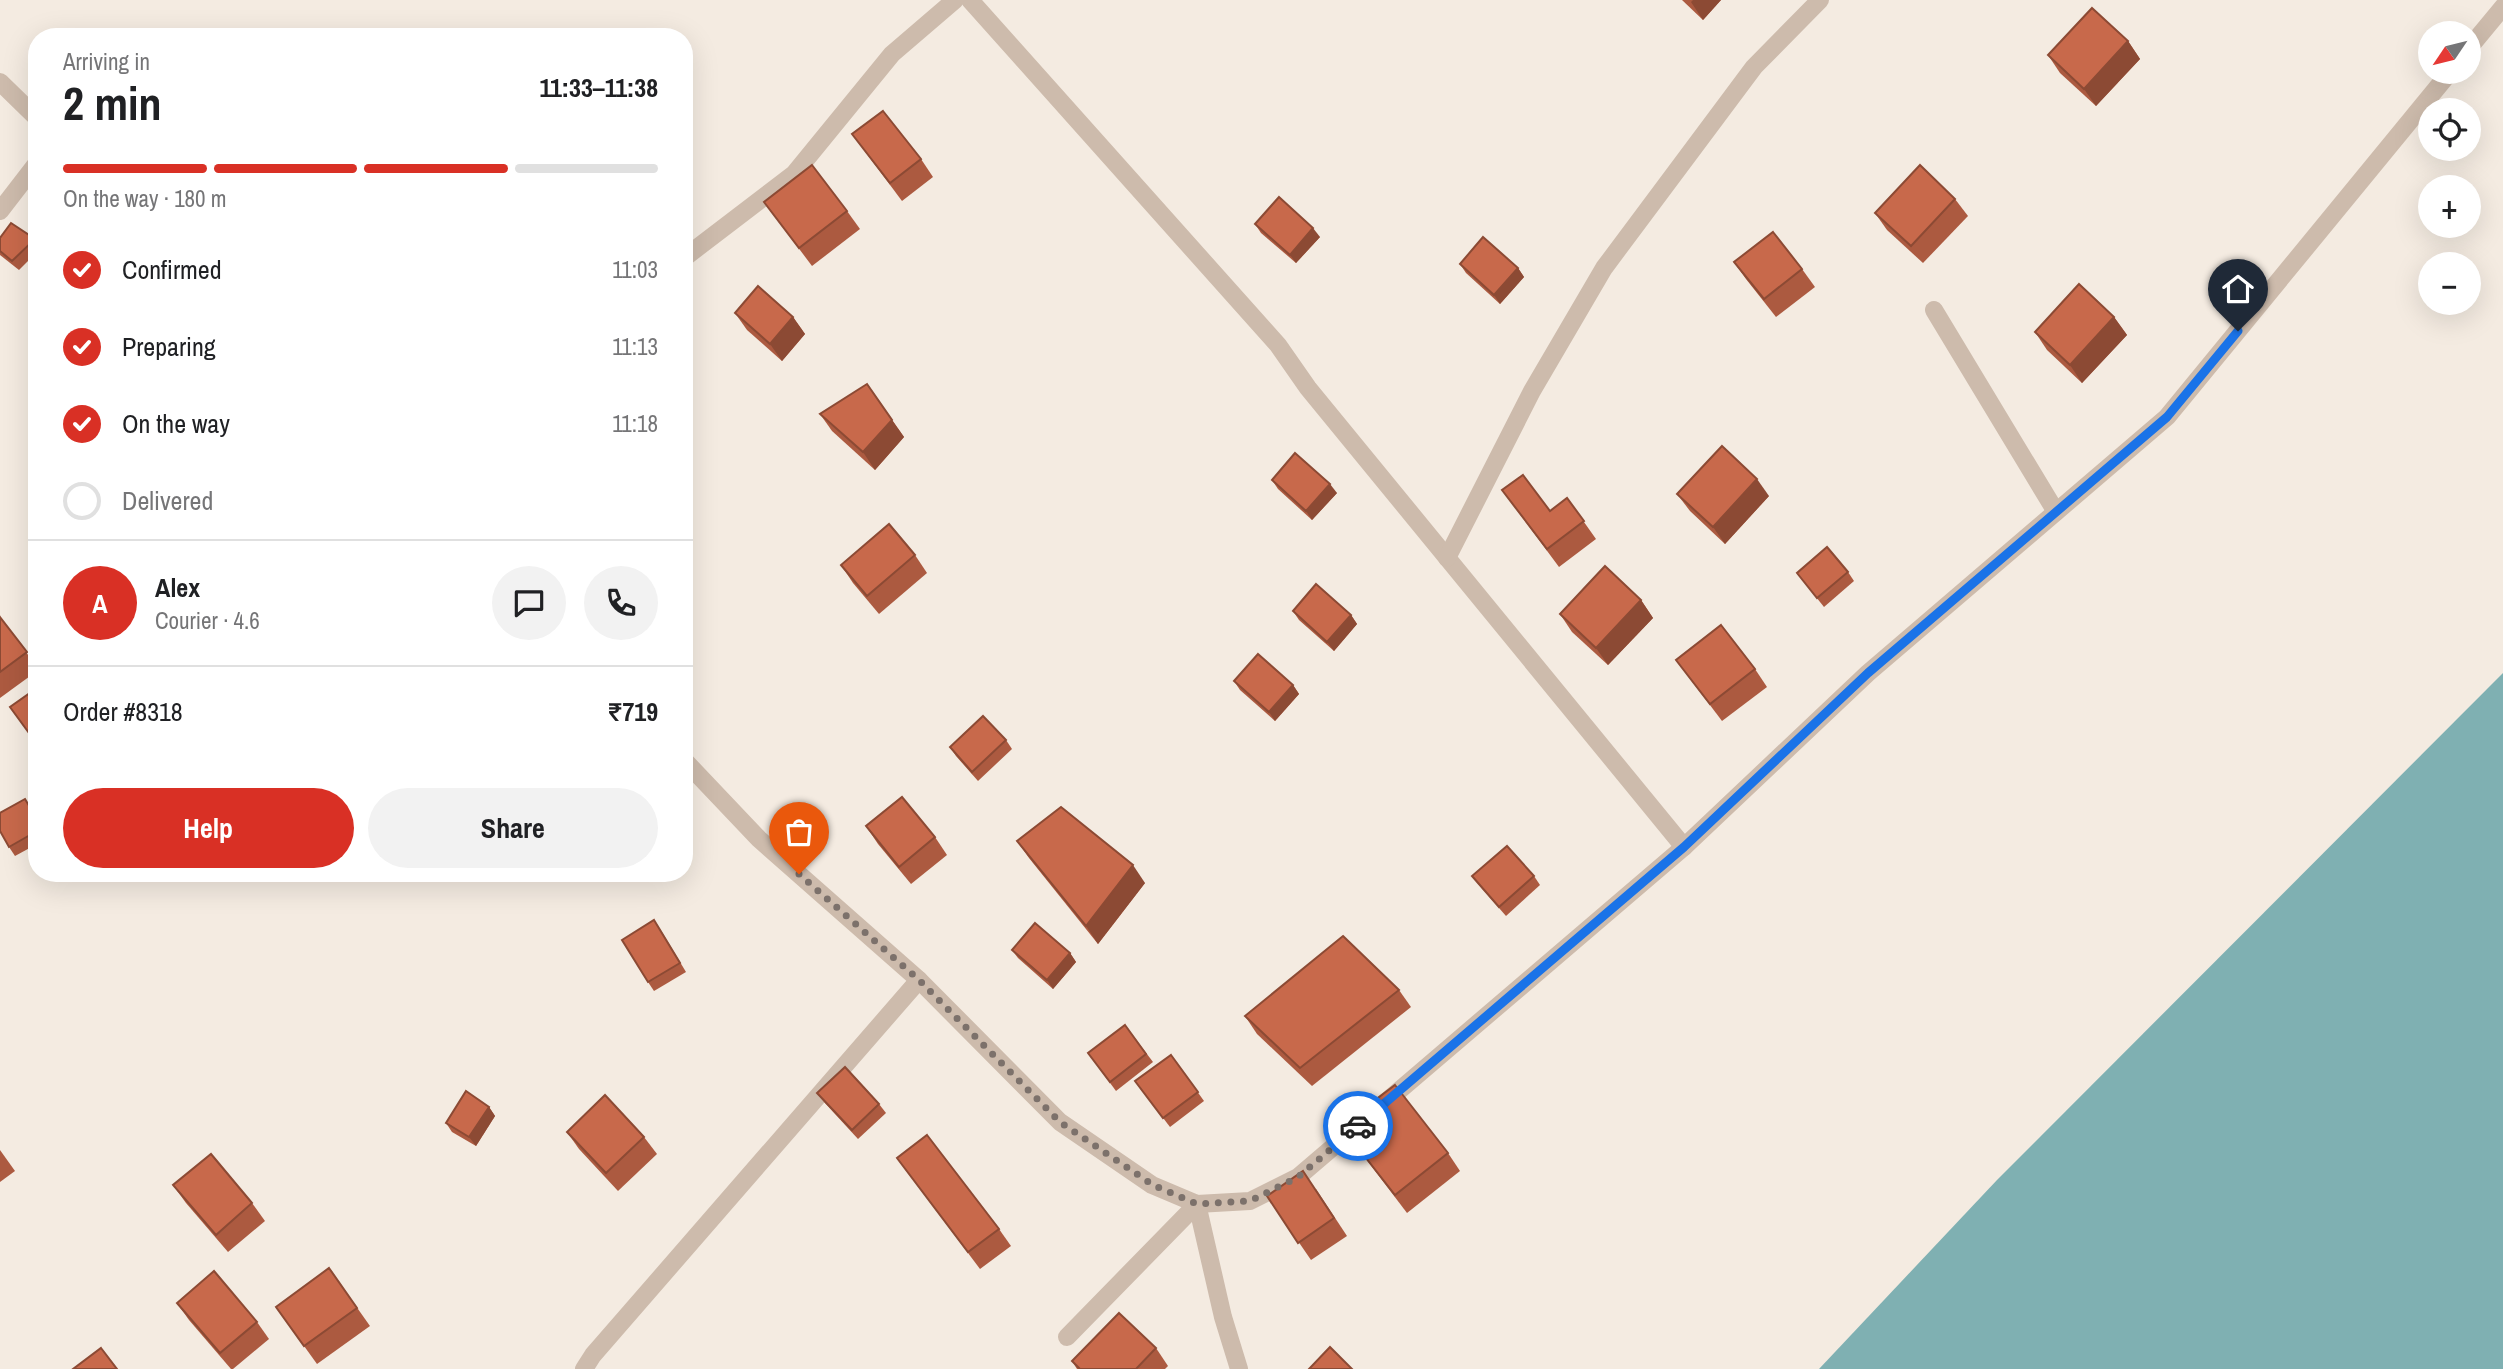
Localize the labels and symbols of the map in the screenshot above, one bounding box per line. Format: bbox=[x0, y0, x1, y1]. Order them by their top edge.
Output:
north arrow bbox=[2418, 21, 2482, 84]
pin bbox=[2208, 259, 2268, 331]
pin bbox=[769, 802, 829, 874]
courier bbox=[1323, 1091, 1393, 1161]

